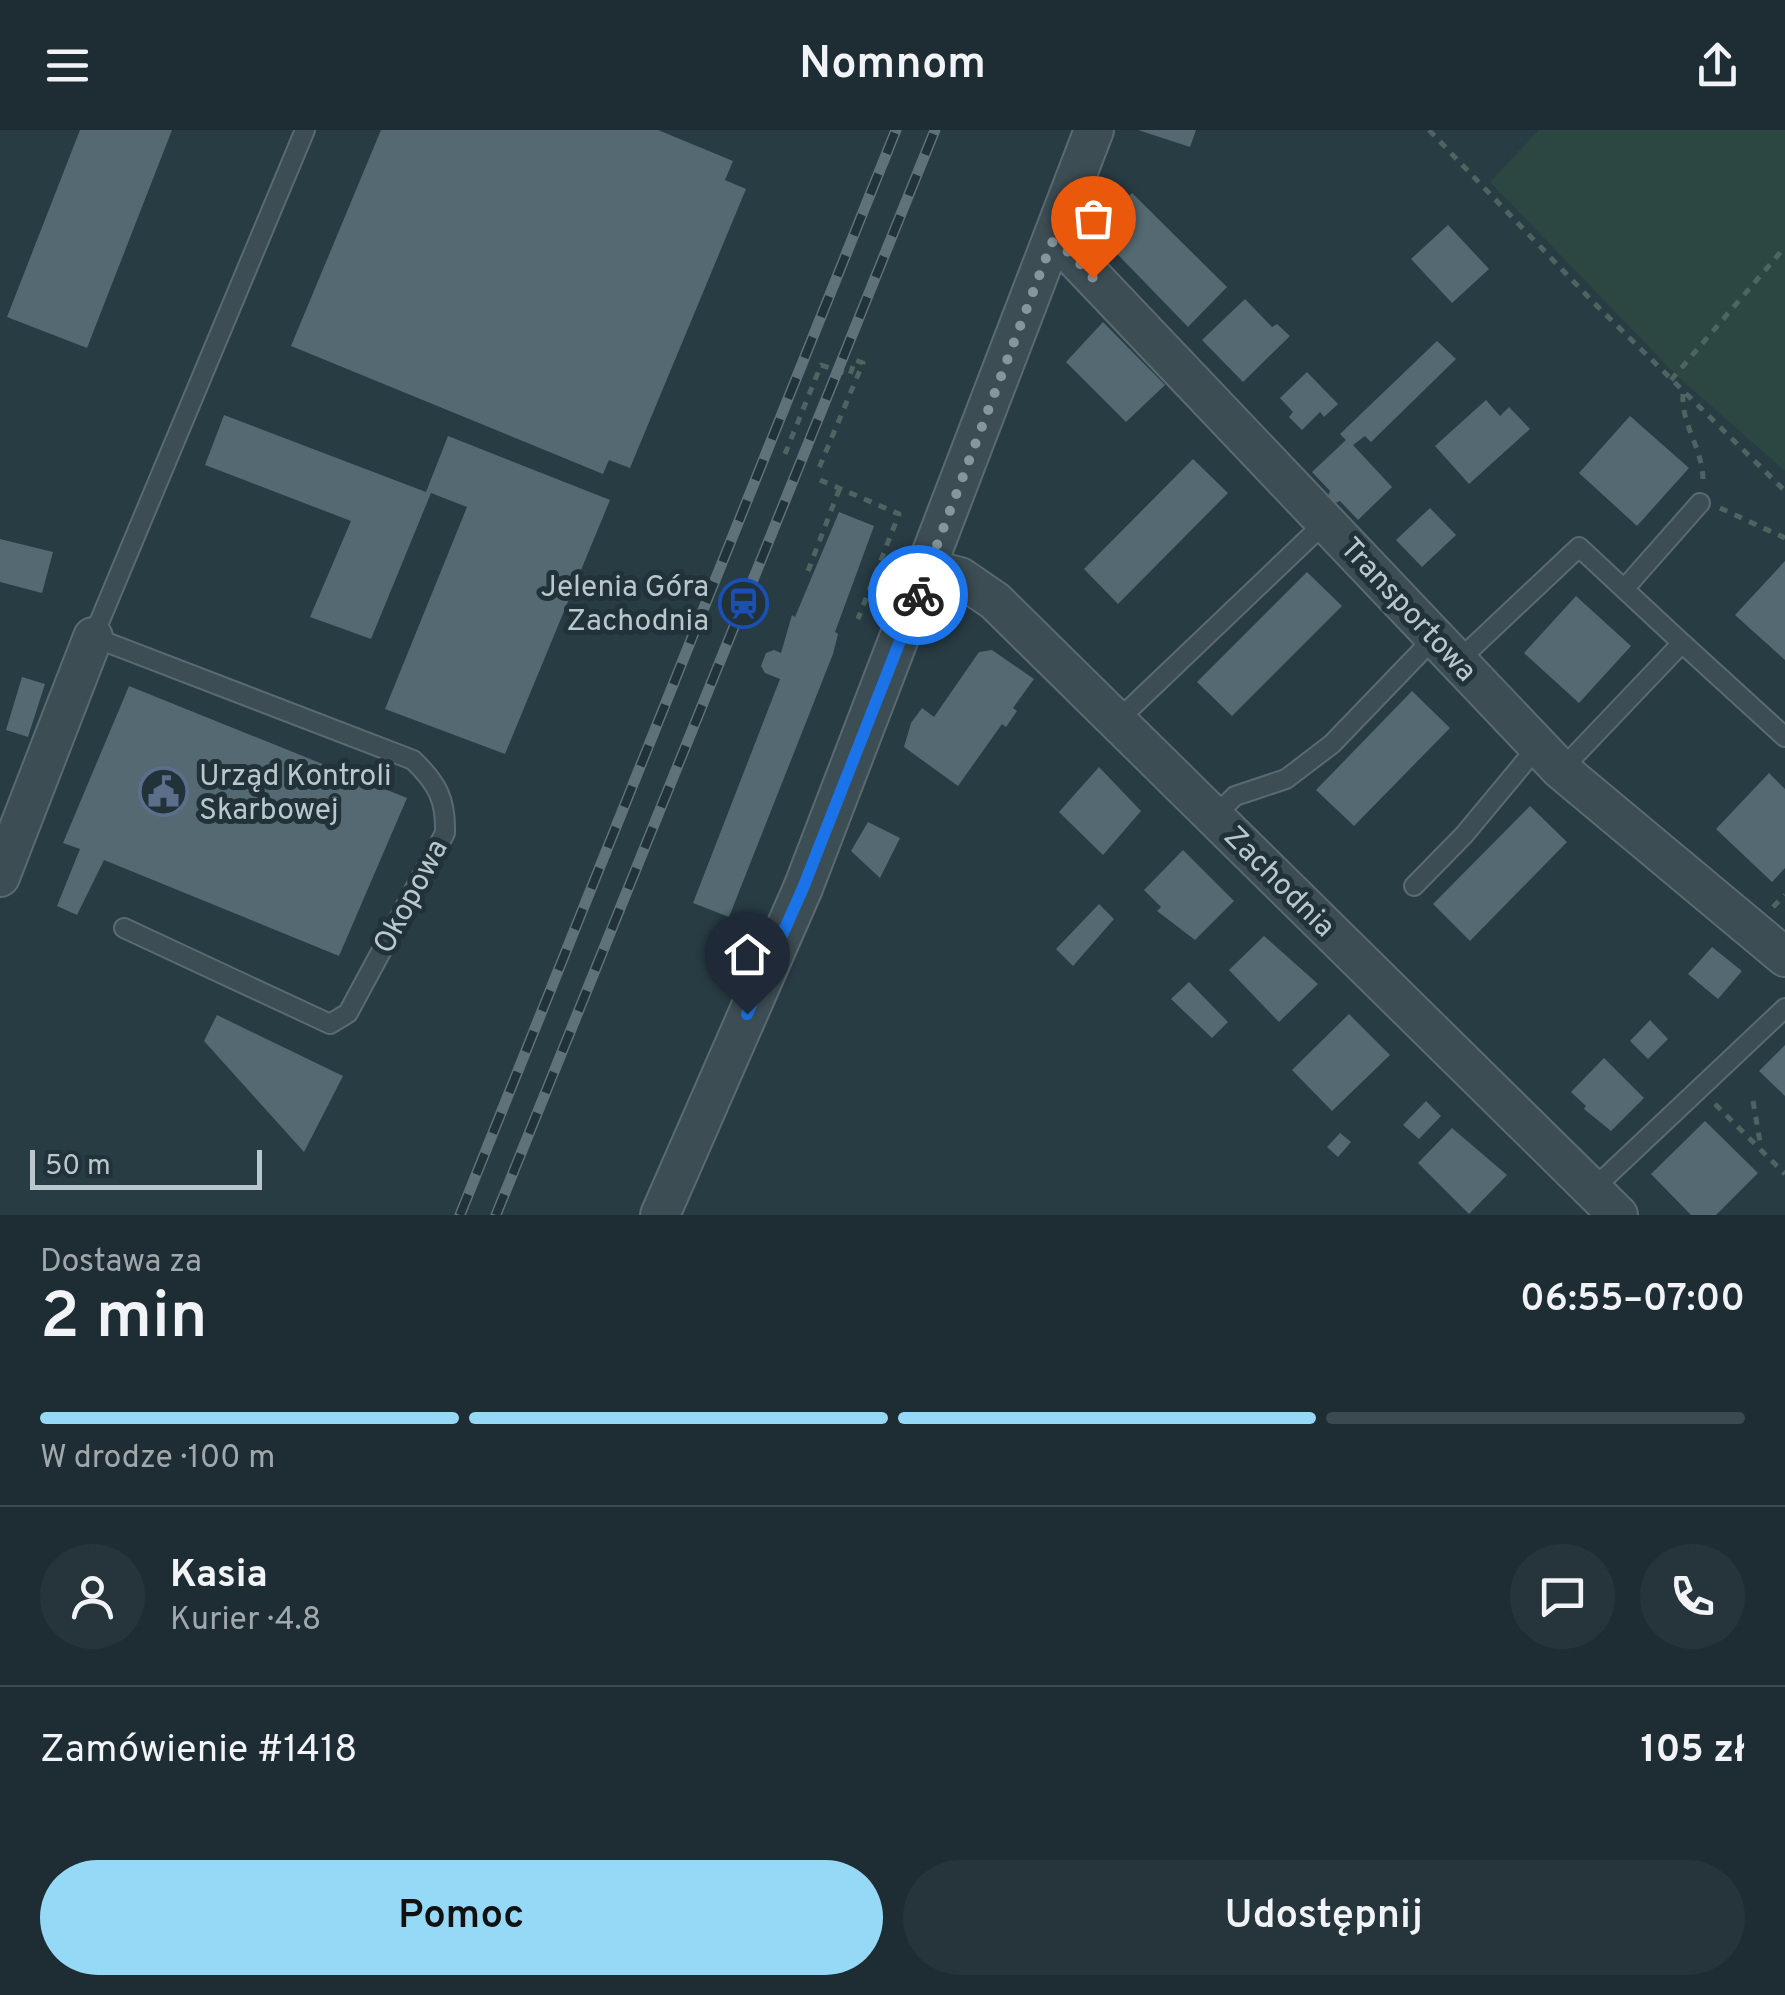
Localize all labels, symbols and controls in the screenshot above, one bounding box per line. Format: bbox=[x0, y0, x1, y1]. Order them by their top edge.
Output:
text: Nomnom bbox=[799, 37, 986, 94]
icon: menu bbox=[40, 38, 95, 93]
icon: share bbox=[1690, 38, 1745, 93]
pin bbox=[1051, 176, 1136, 279]
icon: bag bbox=[1066, 191, 1121, 246]
street label: Transportowa bbox=[1331, 531, 1483, 690]
courier bbox=[868, 545, 968, 645]
icon: bike bbox=[891, 568, 946, 623]
place label: Jelenia Góra Zachodnia bbox=[541, 570, 709, 641]
station icon: Jelenia Góra Zachodnia bbox=[718, 577, 770, 629]
place label: Urząd Kontroli Skarbowej bbox=[199, 759, 392, 830]
public building icon: Urząd Kontroli Skarbowej bbox=[138, 766, 190, 818]
street label: Zachodnia bbox=[1215, 819, 1342, 946]
street label: Okopowa bbox=[367, 834, 458, 961]
pin bbox=[705, 912, 790, 1015]
icon: home bbox=[720, 927, 775, 982]
scale bar bbox=[30, 1145, 262, 1190]
text: 50 m bbox=[45, 1149, 111, 1185]
text: Dostawa za bbox=[40, 1243, 202, 1283]
text: 06:55–07:00 bbox=[1520, 1276, 1745, 1325]
text: 2 min bbox=[40, 1279, 208, 1361]
text: W drodze · 100 m bbox=[40, 1439, 275, 1479]
button: person bbox=[40, 1544, 145, 1649]
button: chat bbox=[1510, 1544, 1615, 1649]
button: phone bbox=[1640, 1544, 1745, 1649]
text: Kasia bbox=[170, 1552, 268, 1601]
text: Kurier · 4.8 bbox=[170, 1601, 321, 1641]
text: Zamówienie #1418 bbox=[40, 1727, 358, 1776]
text: 105 zł bbox=[1640, 1727, 1745, 1776]
button: Pomoc bbox=[40, 1860, 883, 1975]
button: Udostępnij bbox=[903, 1860, 1745, 1975]

